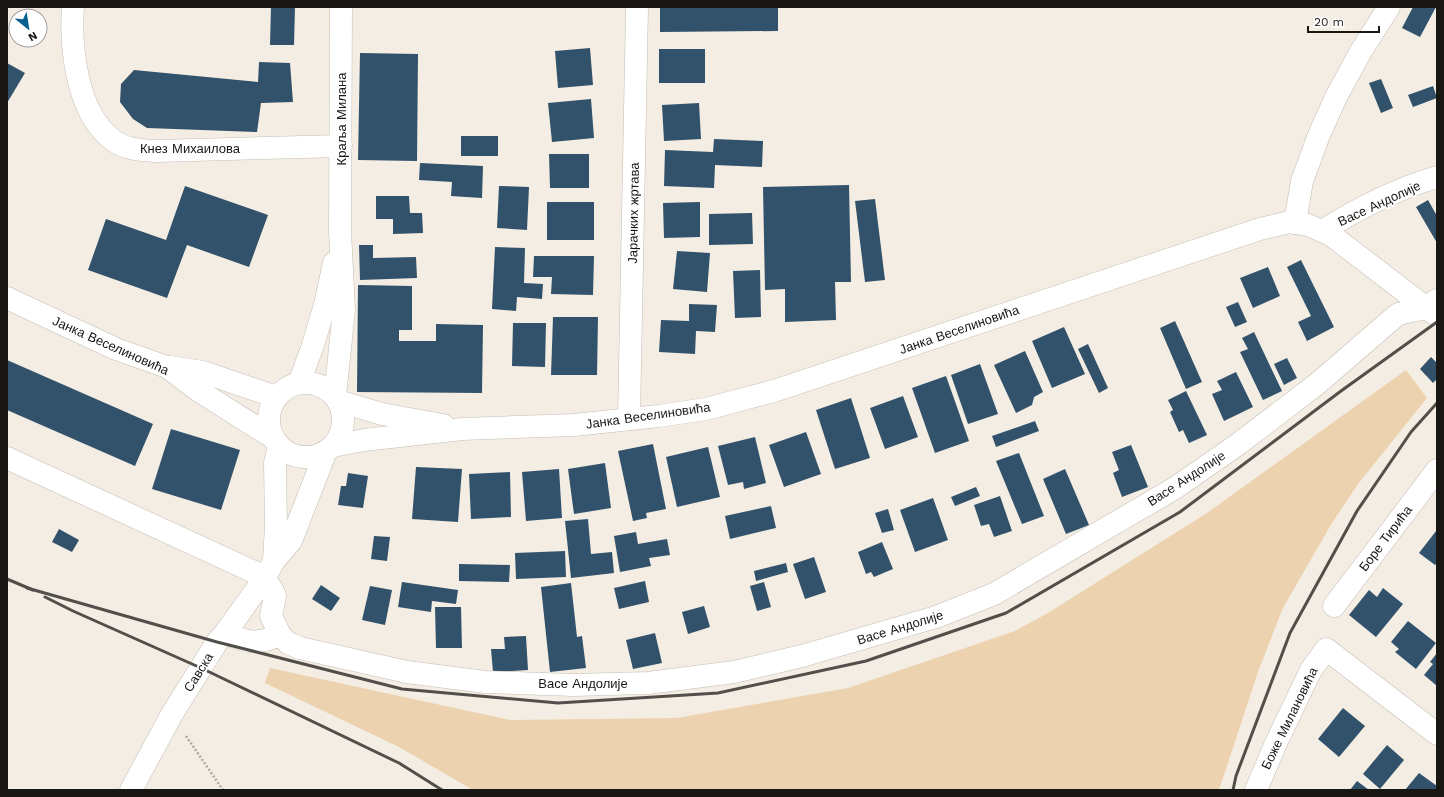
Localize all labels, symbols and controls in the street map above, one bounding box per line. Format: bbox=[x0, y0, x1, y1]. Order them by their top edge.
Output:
north arrow bbox=[8, 8, 48, 48]
scale bar bbox=[1308, 8, 1379, 34]
text: 20 m bbox=[1314, 15, 1344, 29]
text: N bbox=[26, 29, 40, 44]
street label: Краља Милана bbox=[334, 72, 349, 165]
street label: Кнез Михаилова bbox=[140, 141, 241, 156]
street label: Јарачких жртава bbox=[625, 162, 642, 264]
street label: Васе Андолије bbox=[1336, 178, 1423, 229]
street label: Јанка Веселиновића bbox=[897, 302, 1022, 357]
street label: Јанка Веселиновића bbox=[50, 313, 172, 378]
street label: Јанка Веселиновића bbox=[585, 399, 712, 432]
street label: Васе Андолије bbox=[1145, 448, 1228, 509]
street label: Боре Тирића bbox=[1356, 502, 1415, 574]
street label: Васе Андолије bbox=[855, 607, 945, 648]
street label: Савска bbox=[181, 649, 217, 695]
street label: Боже Милановића bbox=[1258, 664, 1321, 772]
street label: Васе Андолије bbox=[538, 676, 628, 691]

